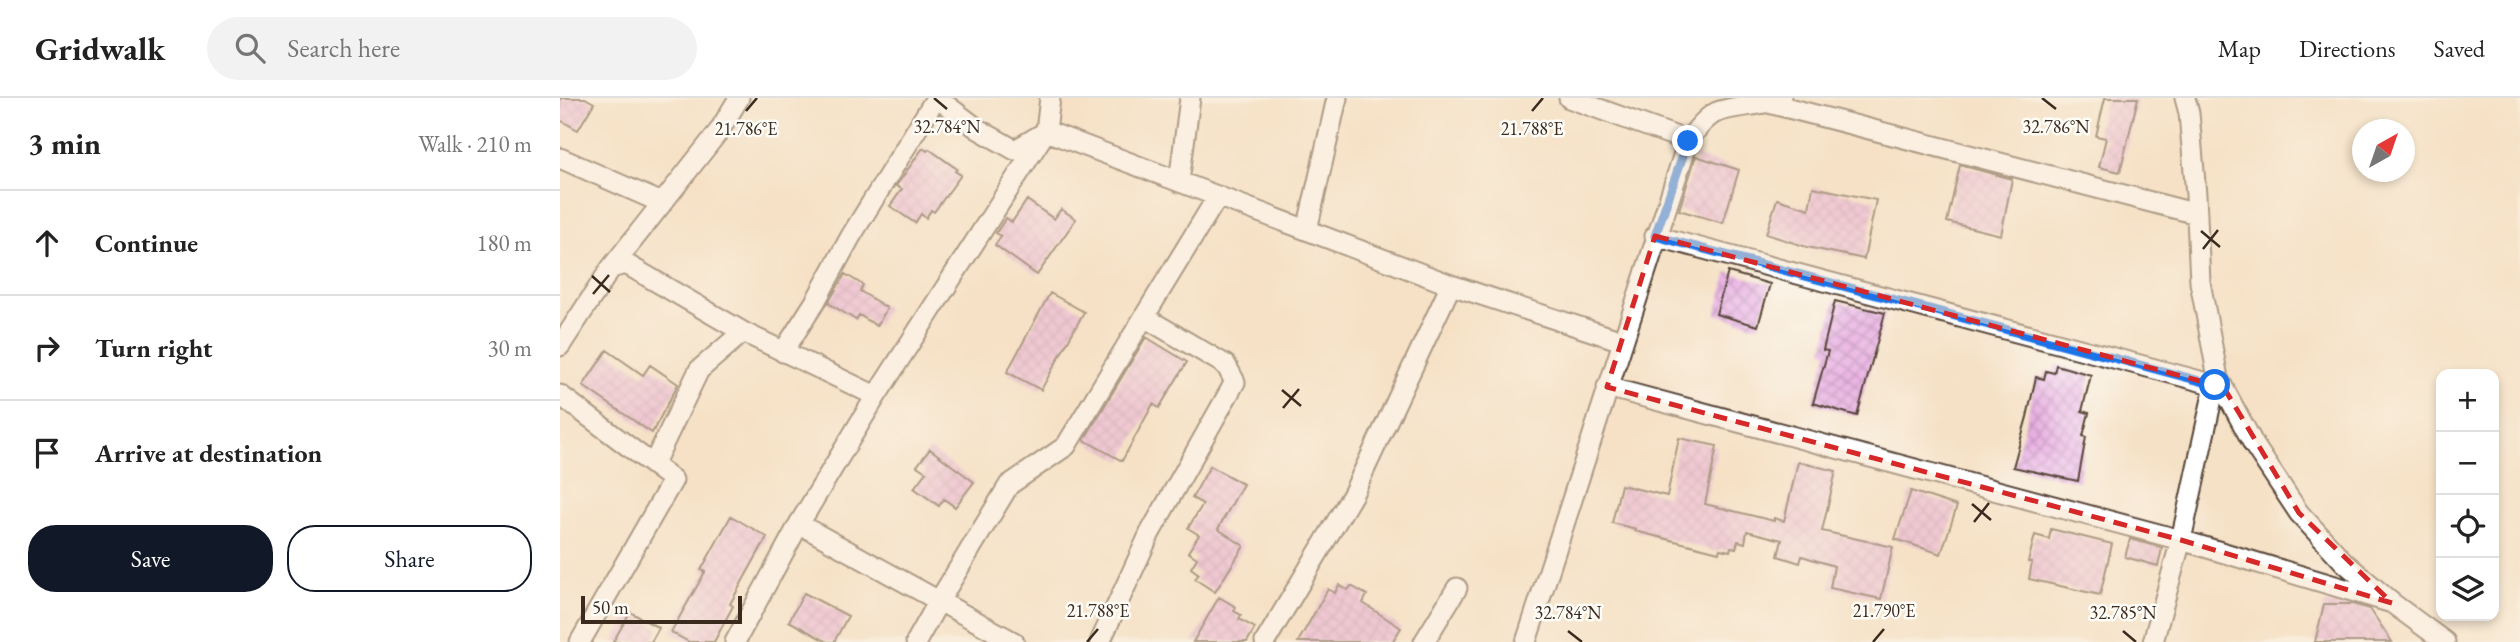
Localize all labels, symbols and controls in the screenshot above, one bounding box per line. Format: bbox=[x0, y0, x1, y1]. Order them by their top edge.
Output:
search box bbox=[207, 17, 697, 80]
text: Gridwalk bbox=[35, 27, 165, 70]
icon: search bbox=[231, 29, 269, 67]
text: Search here bbox=[287, 31, 400, 65]
text: Map bbox=[2218, 33, 2261, 64]
text: Directions bbox=[2299, 33, 2396, 64]
text: Saved bbox=[2434, 33, 2485, 64]
text: 32.784°N bbox=[914, 115, 981, 138]
text: 32.786°N bbox=[2023, 115, 2090, 138]
text: 21.786°E bbox=[715, 117, 777, 140]
text: 21.788°E bbox=[1501, 117, 1563, 140]
north arrow bbox=[2352, 119, 2415, 182]
text: 3 min bbox=[28, 124, 101, 163]
route end bbox=[1672, 125, 1703, 156]
text: Walk · 210 m bbox=[418, 129, 532, 159]
icon: ahead bbox=[28, 224, 66, 262]
text: Continue bbox=[95, 226, 198, 260]
text: 180 m bbox=[476, 228, 532, 258]
icon: right bbox=[28, 329, 66, 367]
text: Turn right bbox=[95, 331, 213, 365]
text: 30 m bbox=[487, 333, 532, 363]
route start bbox=[2199, 369, 2230, 400]
map controls bbox=[2436, 369, 2499, 621]
button: + bbox=[2436, 369, 2499, 432]
button: − bbox=[2436, 432, 2499, 495]
icon: arrive bbox=[28, 434, 66, 472]
text: Arrive at destination bbox=[95, 436, 322, 470]
button: locate bbox=[2436, 495, 2499, 558]
button: Save bbox=[28, 525, 273, 592]
button: Share bbox=[287, 525, 532, 592]
button: layers bbox=[2436, 558, 2499, 621]
scale bar bbox=[581, 593, 742, 625]
text: 50 m bbox=[592, 595, 629, 620]
text: 21.788°E bbox=[1067, 599, 1129, 622]
text: 21.790°E bbox=[1853, 599, 1915, 622]
text: 32.784°N bbox=[1535, 601, 1602, 624]
text: 32.785°N bbox=[2090, 601, 2157, 624]

